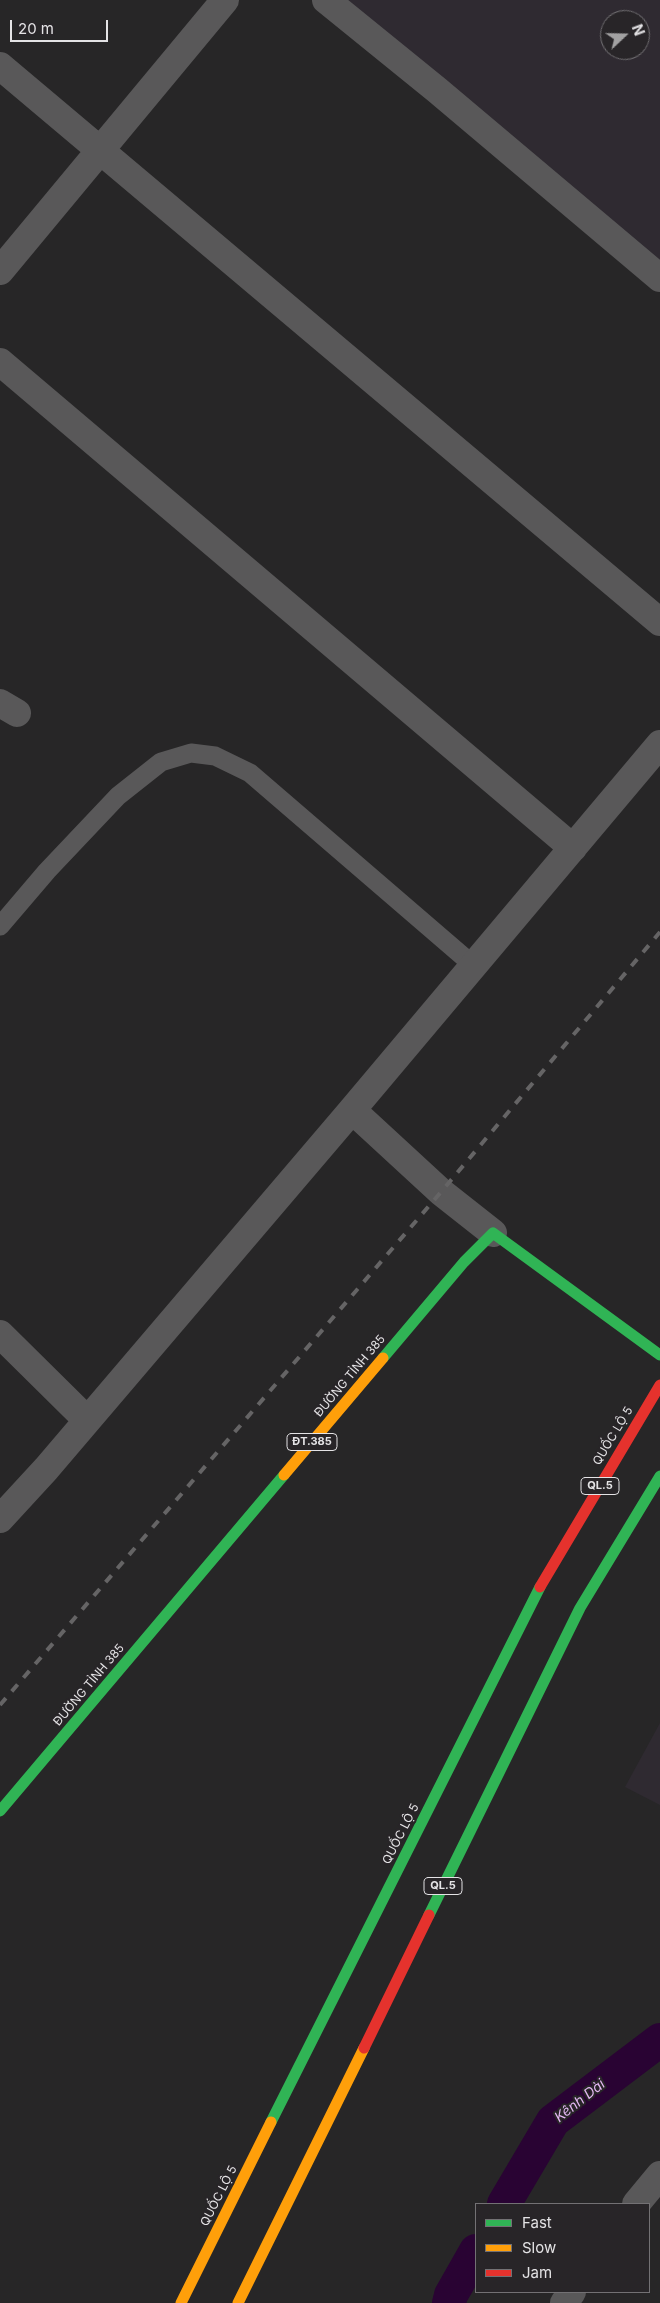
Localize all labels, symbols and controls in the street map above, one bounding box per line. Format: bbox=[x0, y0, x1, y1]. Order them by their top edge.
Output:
scale bar bbox=[12, 10, 110, 42]
north arrow bbox=[600, 10, 650, 60]
text: 20 m bbox=[18, 19, 54, 38]
text: N bbox=[629, 22, 648, 38]
street label: ĐƯỜNG TỈNH 385 bbox=[312, 1332, 388, 1420]
street label: QUỐC LỘ 5 bbox=[590, 1404, 636, 1468]
road number: ĐT.385 bbox=[287, 1434, 337, 1450]
road number: QL.5 bbox=[581, 1478, 619, 1494]
street label: ĐƯỜNG TỈNH 385 bbox=[51, 1641, 127, 1729]
street label: QUỐC LỘ 5 bbox=[380, 1801, 422, 1867]
road number: QL.5 bbox=[424, 1878, 462, 1894]
water label: Kênh Dài bbox=[551, 2076, 609, 2126]
street label: QUỐC LỘ 5 bbox=[198, 2163, 240, 2229]
legend bbox=[475, 2203, 650, 2293]
text: Fast bbox=[522, 2213, 552, 2232]
text: Slow bbox=[522, 2238, 556, 2257]
text: Jam bbox=[522, 2263, 552, 2282]

